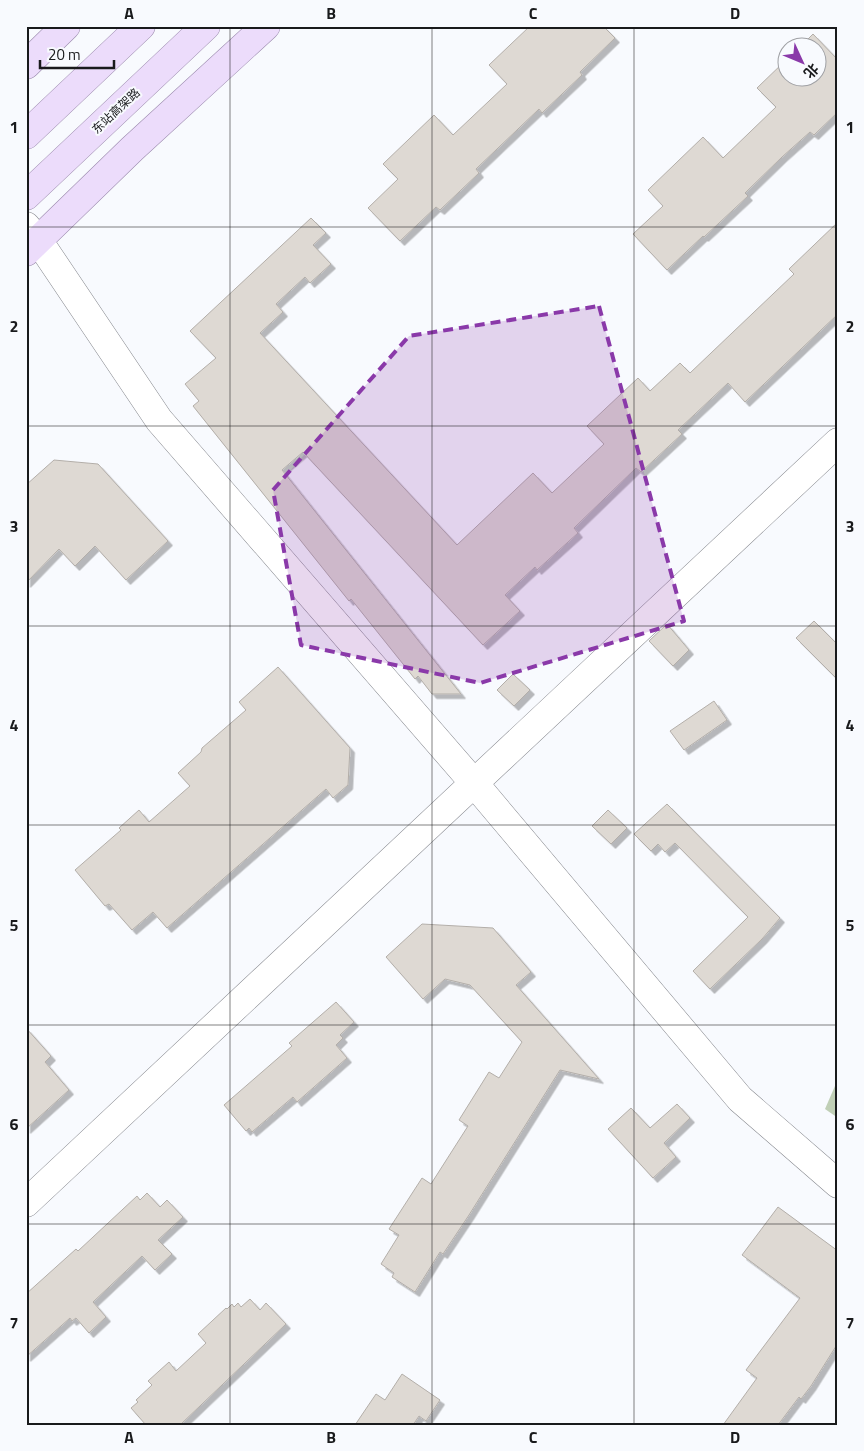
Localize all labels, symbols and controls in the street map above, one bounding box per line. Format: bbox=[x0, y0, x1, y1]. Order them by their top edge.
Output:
text: A bbox=[124, 1, 134, 25]
text: B bbox=[326, 1, 336, 25]
text: C bbox=[529, 1, 538, 25]
text: D bbox=[730, 1, 740, 25]
scale bar bbox=[40, 38, 114, 70]
north arrow bbox=[776, 38, 826, 88]
text: 20 m bbox=[48, 43, 81, 66]
text: 北 bbox=[799, 59, 824, 84]
street label: 东站高架路 bbox=[87, 83, 144, 138]
text: 1 bbox=[10, 115, 18, 139]
text: 1 bbox=[846, 115, 854, 139]
text: 2 bbox=[10, 314, 18, 338]
text: 2 bbox=[846, 314, 854, 338]
text: 3 bbox=[10, 514, 18, 538]
text: 3 bbox=[846, 514, 854, 538]
text: 4 bbox=[10, 713, 19, 737]
text: 4 bbox=[846, 713, 855, 737]
text: 5 bbox=[10, 913, 19, 937]
text: 5 bbox=[846, 913, 855, 937]
text: 6 bbox=[10, 1112, 19, 1136]
text: 6 bbox=[846, 1112, 855, 1136]
text: 7 bbox=[10, 1311, 18, 1335]
text: 7 bbox=[846, 1311, 854, 1335]
text: A bbox=[124, 1425, 134, 1449]
text: B bbox=[326, 1425, 336, 1449]
text: C bbox=[529, 1425, 538, 1449]
text: D bbox=[730, 1425, 740, 1449]

